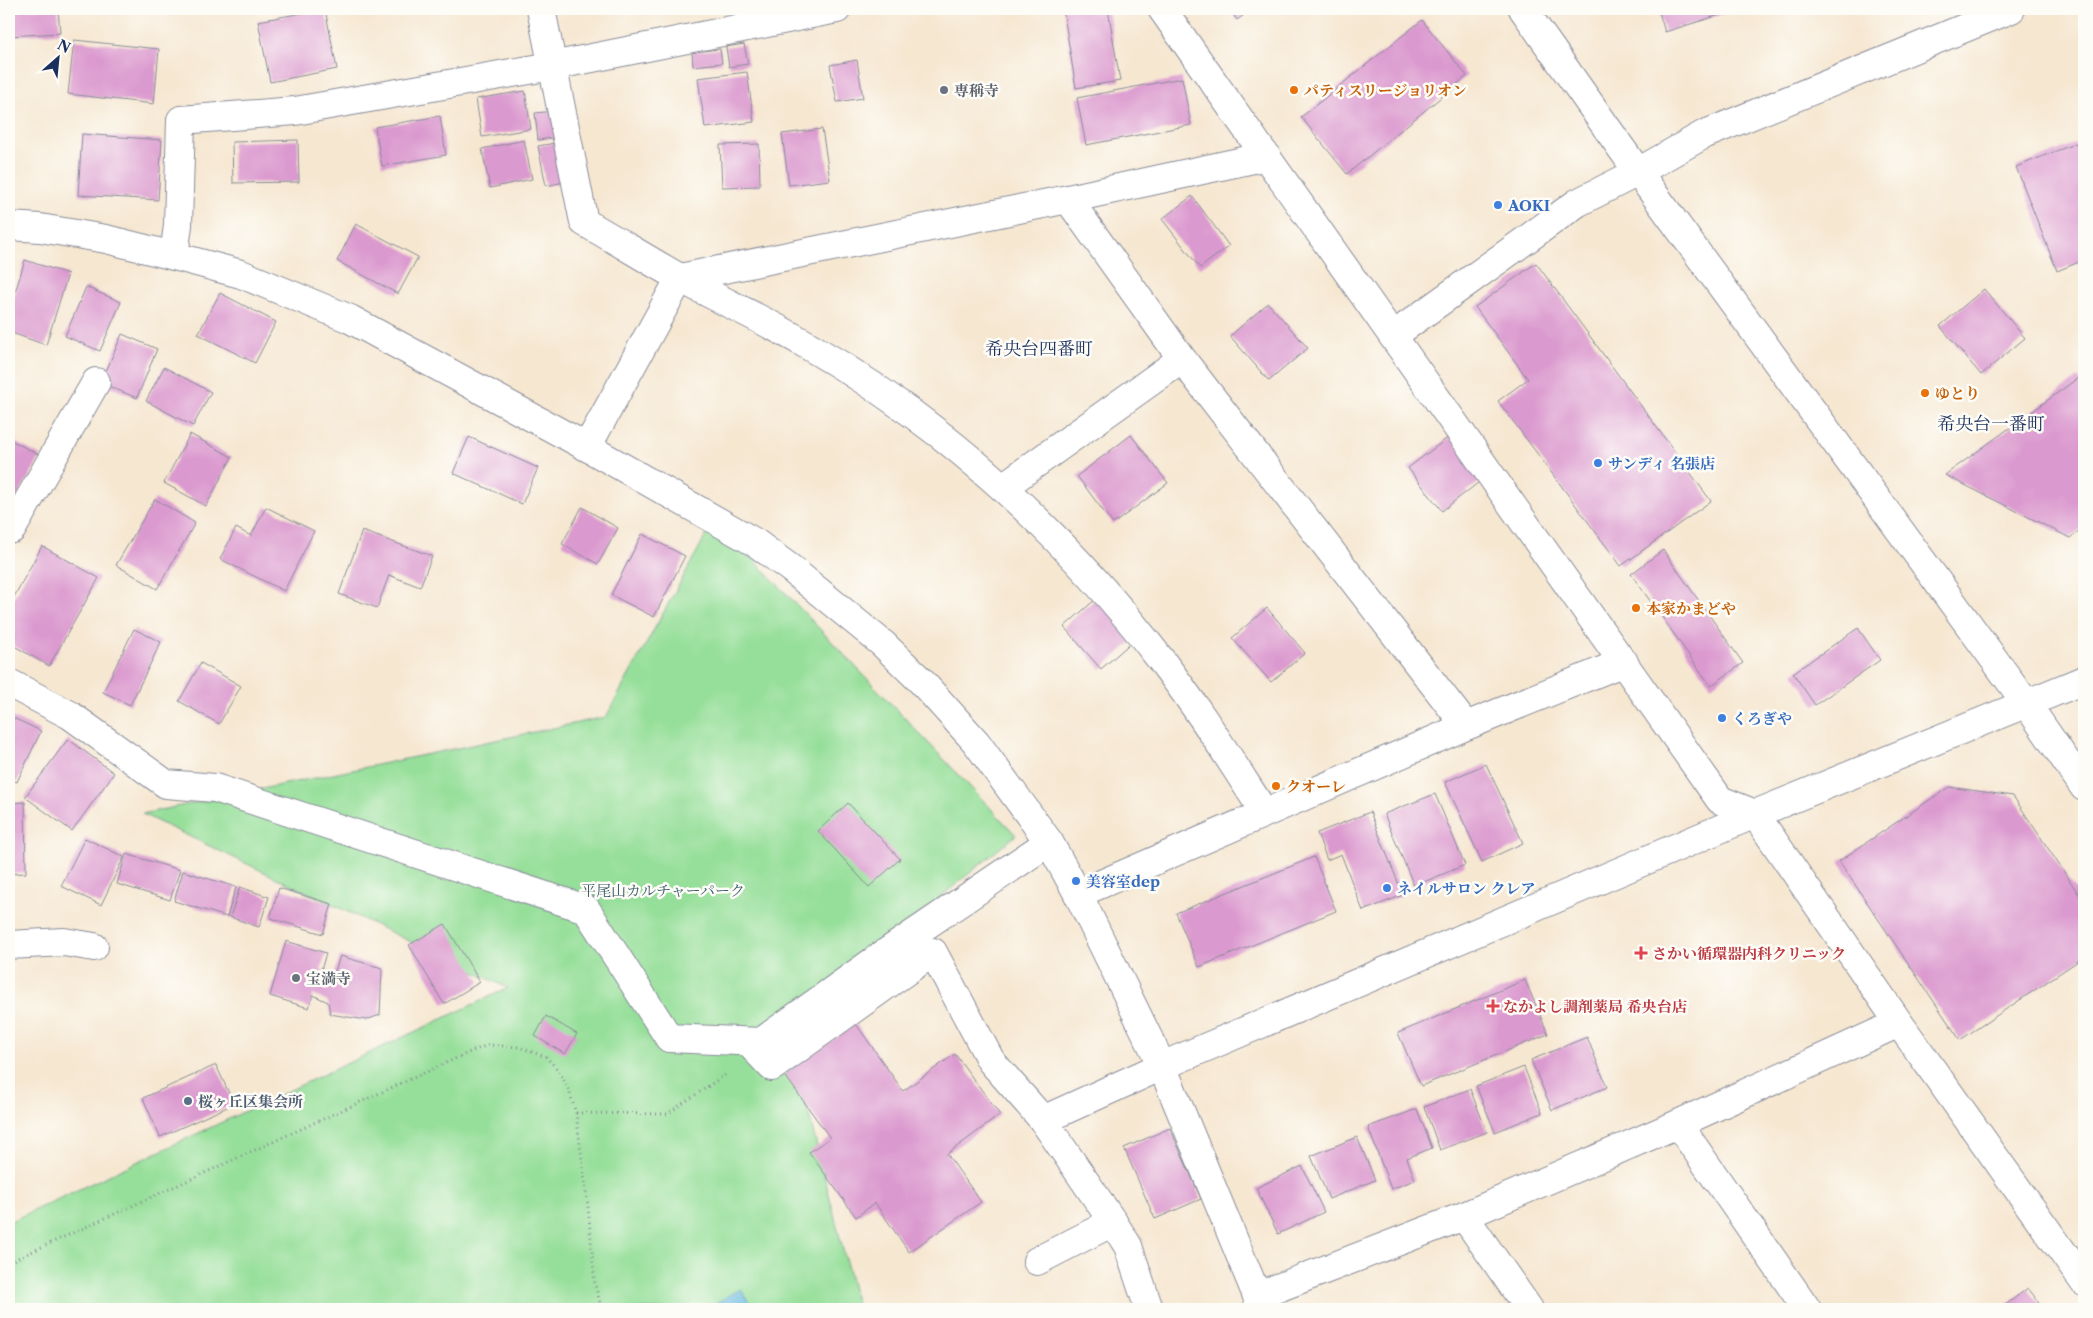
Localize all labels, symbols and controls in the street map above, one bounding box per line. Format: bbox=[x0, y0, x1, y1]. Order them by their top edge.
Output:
north arrow bbox=[32, 32, 82, 82]
text: N bbox=[54, 36, 73, 57]
place label: 専稱寺 bbox=[954, 81, 999, 100]
place label: パティスリージョリオン bbox=[1304, 81, 1467, 100]
marker: 専稱寺 bbox=[938, 84, 950, 96]
marker: パティスリージョリオン bbox=[1288, 84, 1300, 96]
place label: AOKI bbox=[1507, 196, 1550, 215]
marker: AOKI bbox=[1492, 199, 1504, 211]
district label: 希央台四番町 bbox=[985, 338, 1093, 360]
place label: ゆとり bbox=[1935, 384, 1980, 403]
marker: ゆとり bbox=[1919, 387, 1931, 399]
district label: 希央台一番町 bbox=[1937, 413, 2045, 435]
place label: サンディ 名張店 bbox=[1608, 454, 1715, 473]
marker: サンディ 名張店 bbox=[1592, 457, 1604, 469]
place label: 本家かまどや bbox=[1646, 599, 1736, 618]
marker: 本家かまどや bbox=[1630, 602, 1642, 614]
place label: くろぎや bbox=[1732, 709, 1792, 728]
marker: くろぎや bbox=[1716, 712, 1728, 724]
place label: クオーレ bbox=[1286, 777, 1346, 796]
marker: クオーレ bbox=[1270, 780, 1282, 792]
place label: 美容室dep bbox=[1086, 872, 1160, 891]
marker: 美容室dep bbox=[1070, 875, 1082, 887]
place label: ネイルサロン クレア bbox=[1397, 879, 1535, 898]
park label: 平尾山カルチャーパーク bbox=[581, 881, 745, 900]
marker: ネイルサロン クレア bbox=[1381, 882, 1393, 894]
place label: さかい循環器内科クリニック bbox=[1652, 944, 1846, 963]
marker: さかい循環器内科クリニック bbox=[1634, 946, 1648, 960]
place label: 宝満寺 bbox=[306, 969, 351, 988]
marker: 宝満寺 bbox=[290, 972, 302, 984]
place label: なかよし調剤薬局 希央台店 bbox=[1503, 997, 1687, 1016]
marker: なかよし調剤薬局 希央台店 bbox=[1487, 1000, 1499, 1012]
place label: 桜ヶ丘区集会所 bbox=[198, 1092, 303, 1111]
marker: 桜ヶ丘区集会所 bbox=[182, 1095, 194, 1107]

